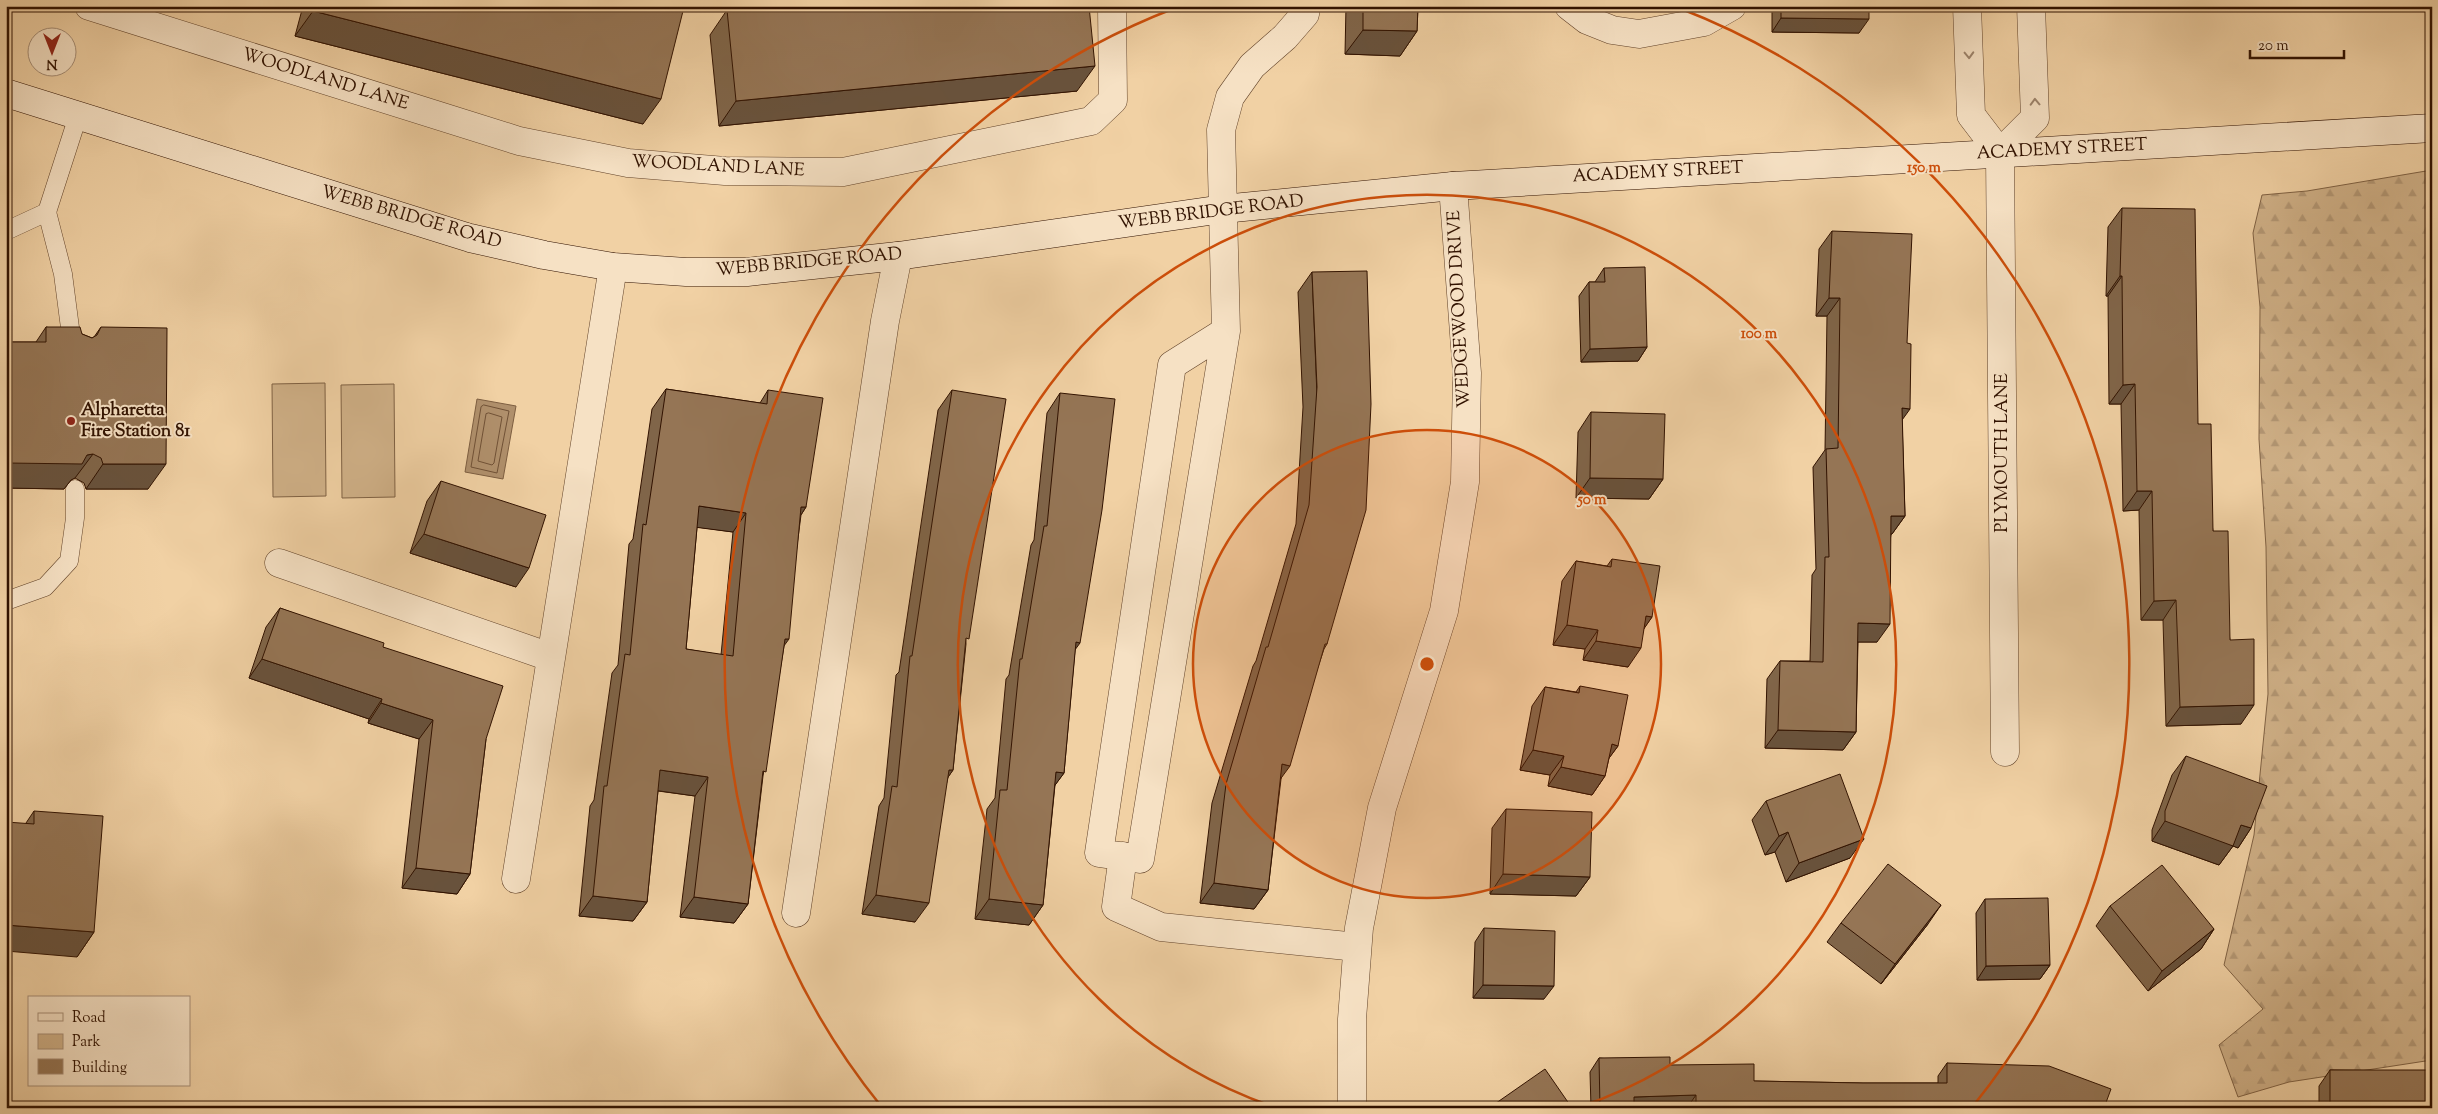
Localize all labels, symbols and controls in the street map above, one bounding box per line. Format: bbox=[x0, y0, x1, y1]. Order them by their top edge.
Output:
north arrow bbox=[28, 28, 78, 78]
scale bar bbox=[2250, 28, 2344, 60]
text: 20 m bbox=[2258, 36, 2289, 57]
street label: WOODLAND LANE bbox=[238, 42, 412, 118]
one-way arrow bbox=[1963, 51, 1974, 59]
text: N bbox=[46, 53, 58, 73]
one-way arrow bbox=[2030, 97, 2040, 105]
street label: ACADEMY STREET bbox=[1976, 133, 2148, 167]
street label: WOODLAND LANE bbox=[631, 149, 805, 185]
street label: ACADEMY STREET bbox=[1572, 156, 1744, 190]
text: 150 m bbox=[1907, 158, 1941, 179]
street label: WEBB BRIDGE ROAD bbox=[318, 180, 504, 256]
street label: WEBB BRIDGE ROAD bbox=[1117, 189, 1305, 237]
street label: WEDGEWOOD DRIVE bbox=[1442, 210, 1478, 408]
street label: WEBB BRIDGE ROAD bbox=[715, 242, 903, 284]
text: 100 m bbox=[1741, 324, 1778, 345]
street label: PLYMOUTH LANE bbox=[1990, 373, 2016, 533]
place label: Alpharetta Fire Station 81 bbox=[81, 398, 191, 445]
marker: Alpharetta Fire Station 81 bbox=[65, 415, 77, 427]
text: 50 m bbox=[1577, 490, 1607, 511]
centre of rings bbox=[1418, 655, 1436, 673]
legend bbox=[28, 996, 190, 1086]
text: Road bbox=[72, 1008, 106, 1029]
text: Park bbox=[72, 1032, 101, 1053]
text: Building bbox=[72, 1058, 127, 1079]

